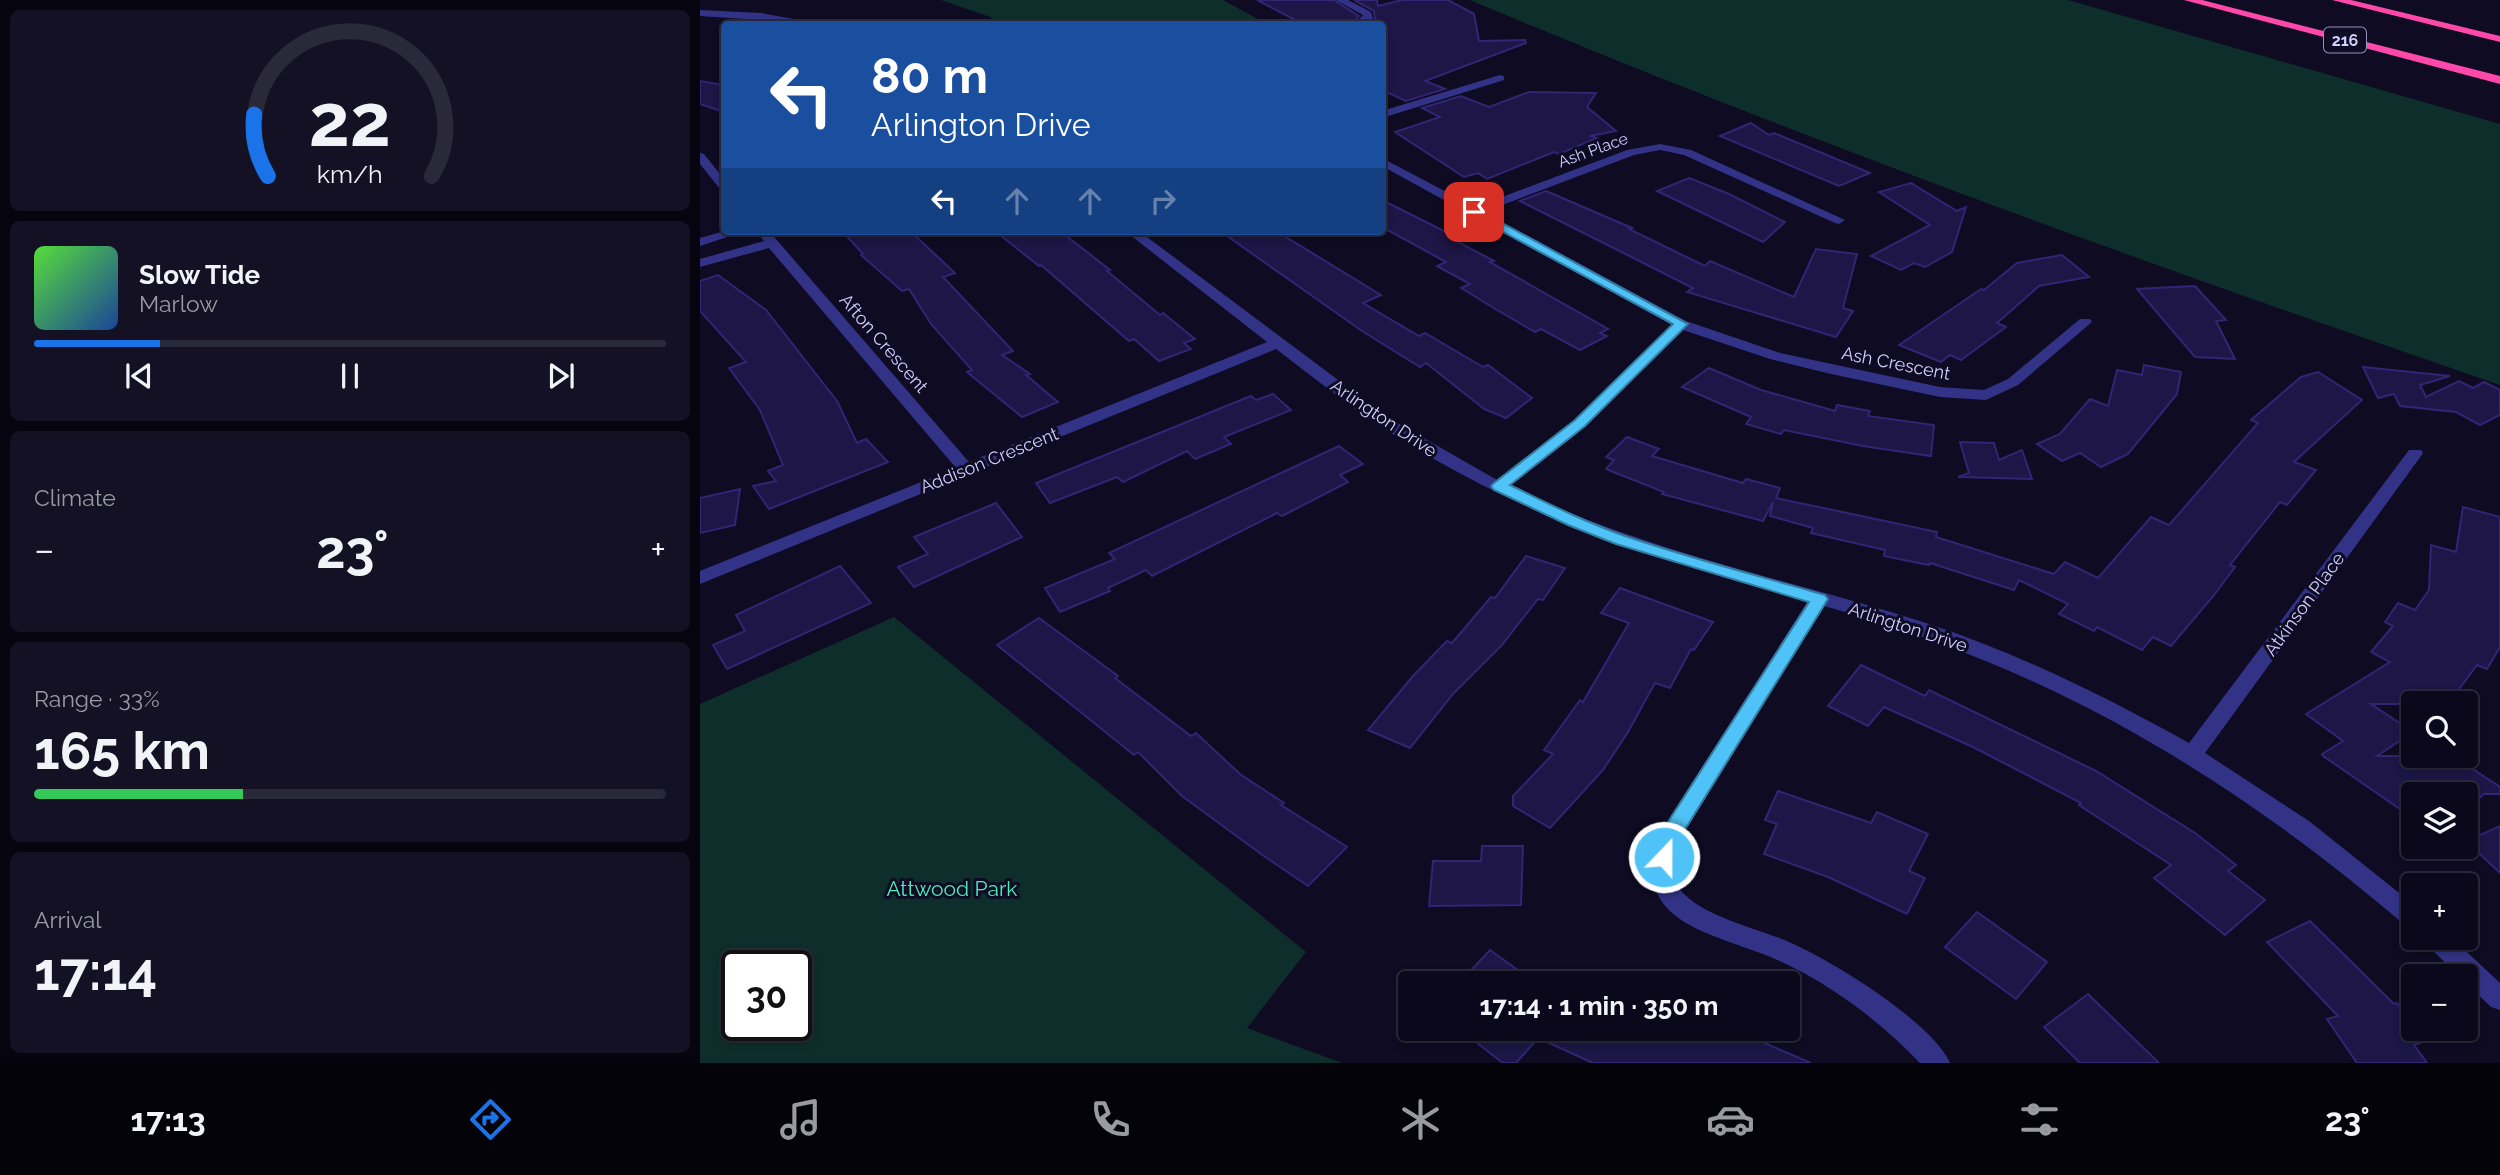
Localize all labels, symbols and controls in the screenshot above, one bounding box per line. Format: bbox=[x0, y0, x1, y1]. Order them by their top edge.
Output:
road number: 216 bbox=[2324, 28, 2366, 52]
text: 80 m bbox=[871, 47, 988, 104]
icon: left bbox=[756, 49, 847, 140]
text: 22 bbox=[309, 79, 391, 164]
text: Arlington Drive bbox=[871, 106, 1091, 143]
street label: Ash Place bbox=[1555, 129, 1631, 171]
text: km/h bbox=[317, 159, 383, 189]
icon: left bbox=[925, 182, 963, 220]
icon: ahead bbox=[998, 182, 1036, 220]
icon: ahead bbox=[1071, 182, 1109, 220]
icon: right bbox=[1144, 182, 1182, 220]
pin bbox=[1444, 182, 1504, 242]
icon: arrive bbox=[1455, 193, 1493, 231]
text: Slow Tide bbox=[139, 260, 260, 290]
street label: Afton Crescent bbox=[835, 289, 933, 397]
text: Marlow bbox=[139, 290, 218, 317]
street label: Ash Crescent bbox=[1840, 342, 1952, 384]
icon: previous bbox=[120, 357, 158, 395]
icon: pause bbox=[331, 357, 369, 395]
icon: next bbox=[542, 357, 580, 395]
street label: Arlington Drive bbox=[1327, 375, 1441, 461]
street label: Addison Crescent bbox=[917, 423, 1061, 497]
text: Climate bbox=[34, 484, 116, 511]
text: 23° bbox=[316, 519, 389, 580]
text: − bbox=[34, 527, 54, 572]
text: + bbox=[650, 527, 666, 572]
street label: Atkinson Place bbox=[2259, 548, 2349, 660]
street label: Arlington Drive bbox=[1846, 598, 1970, 656]
text: Range · 33% bbox=[34, 685, 160, 712]
map controls bbox=[2401, 691, 2478, 1041]
button: search bbox=[2401, 691, 2478, 768]
text: 165 km bbox=[34, 720, 210, 781]
button: layers bbox=[2401, 782, 2478, 859]
position arrow bbox=[1627, 820, 1701, 894]
button: + bbox=[2401, 873, 2478, 950]
park label: Attwood Park bbox=[887, 876, 1017, 901]
text: Arrival bbox=[34, 906, 101, 933]
text: 17:14 bbox=[34, 941, 157, 1002]
speed limit sign: 30 bbox=[721, 950, 812, 1041]
button: − bbox=[2401, 964, 2478, 1041]
text: 17:14 · 1 min · 350 m bbox=[1479, 991, 1719, 1021]
icon: directions bbox=[466, 1095, 515, 1144]
icon: music bbox=[776, 1095, 825, 1144]
icon: phone bbox=[1086, 1095, 1135, 1144]
icon: climate bbox=[1396, 1095, 1445, 1144]
icon: car bbox=[1706, 1095, 1755, 1144]
icon: filters bbox=[2015, 1095, 2064, 1144]
text: 17:13 bbox=[130, 1101, 206, 1138]
text: 23° bbox=[2325, 1101, 2370, 1138]

